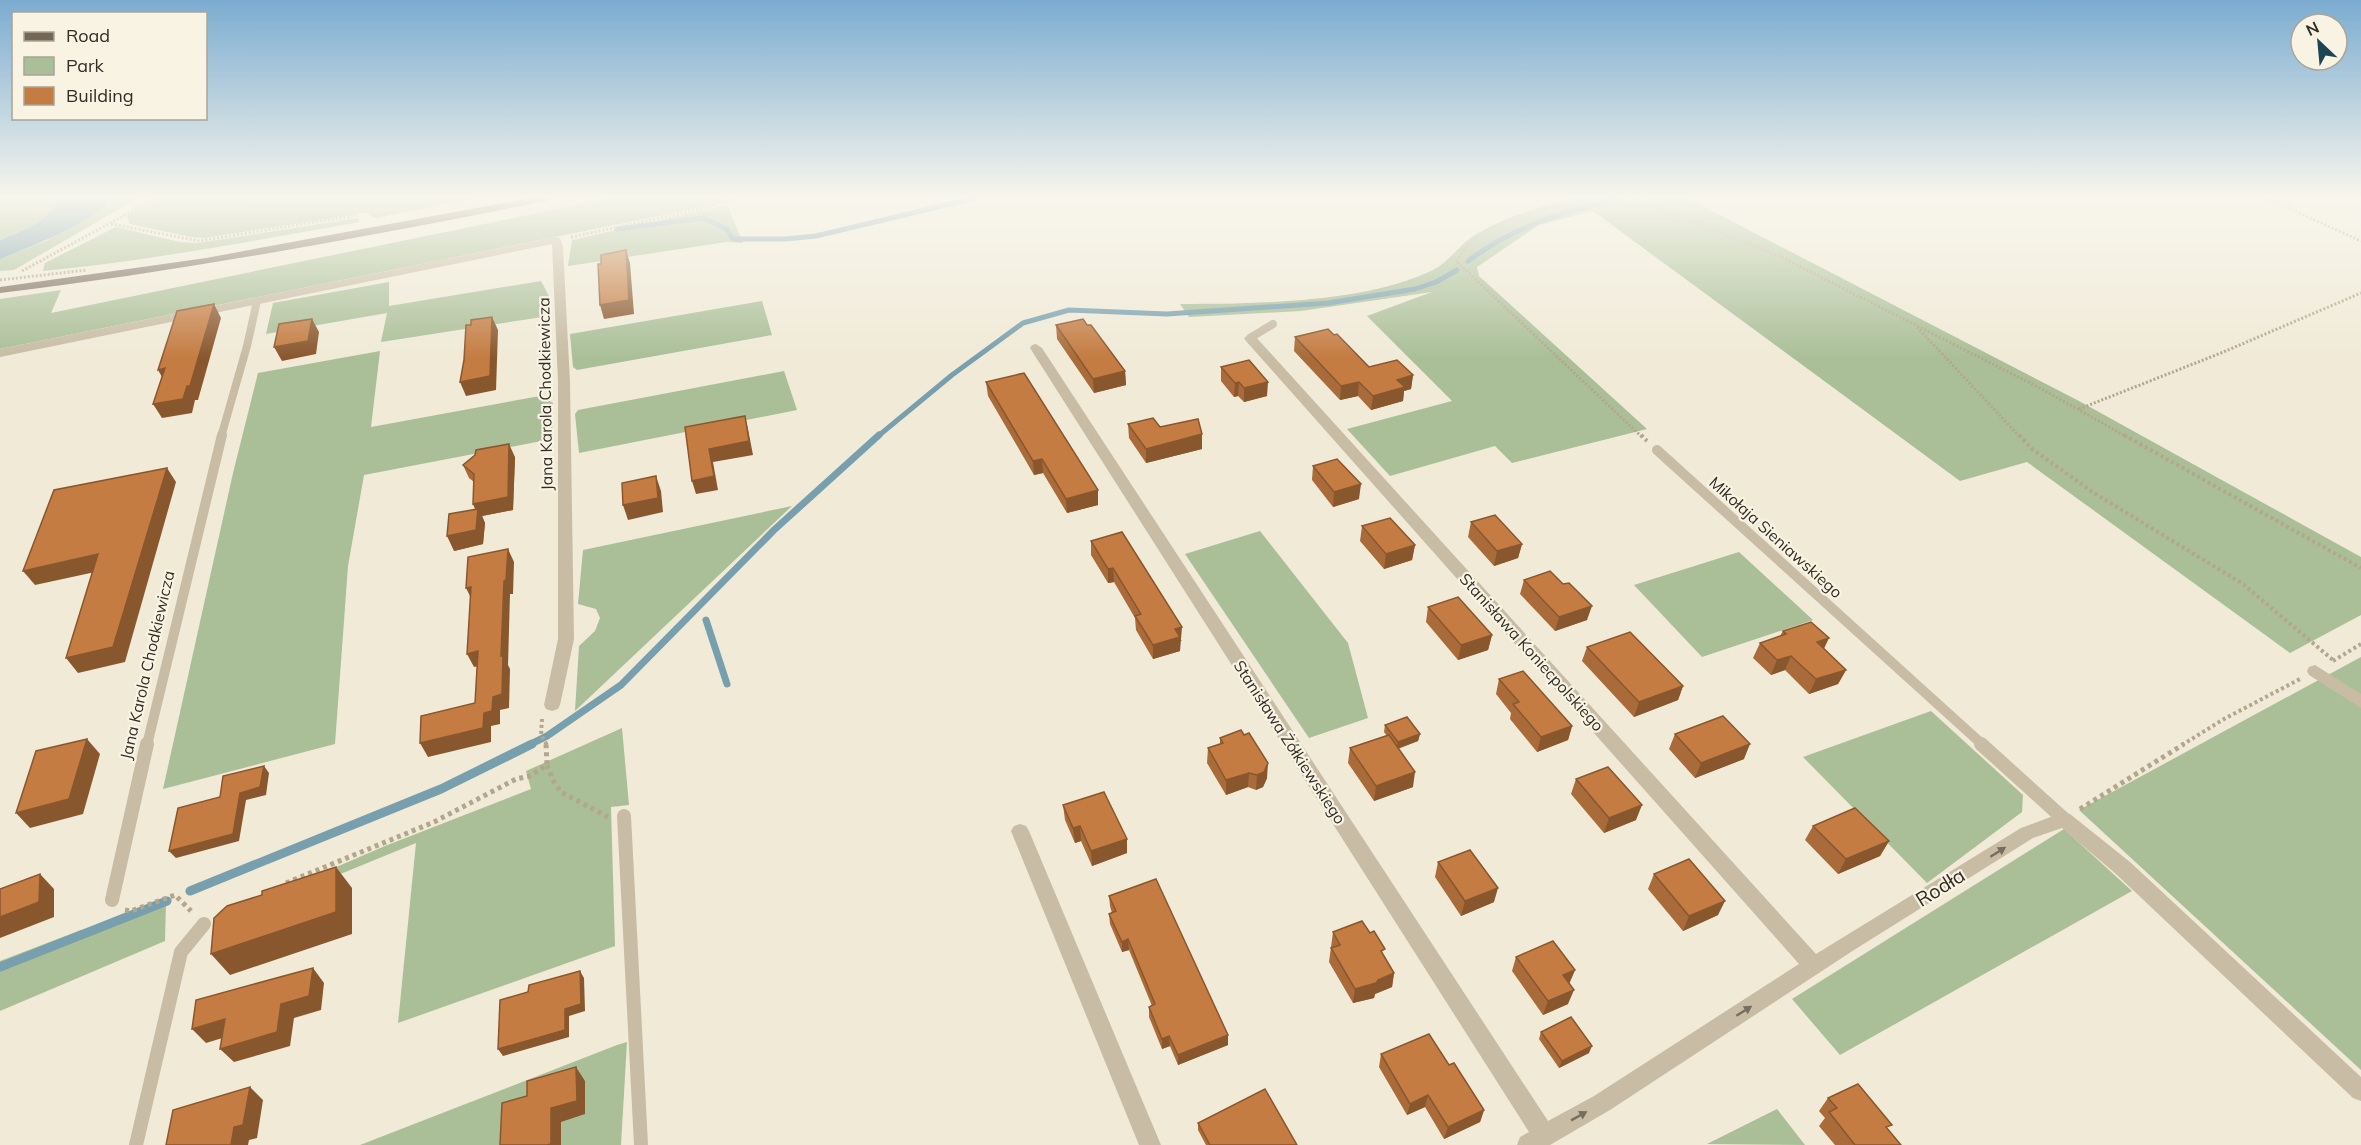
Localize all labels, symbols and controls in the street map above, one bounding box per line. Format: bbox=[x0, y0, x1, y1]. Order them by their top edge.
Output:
legend bbox=[12, 12, 207, 120]
north arrow bbox=[2289, 12, 2349, 72]
text: N bbox=[2303, 17, 2322, 40]
text: Road bbox=[66, 24, 110, 47]
text: Park bbox=[66, 54, 105, 77]
text: Building bbox=[66, 84, 134, 107]
street label: Jana Karola Chodkiewicza bbox=[533, 297, 557, 491]
street label: Mikołaja Sieniawskiego bbox=[1705, 472, 1847, 602]
street label: Jana Karola Chodkiewicza bbox=[116, 569, 178, 761]
street label: Stanisława Koniecpolskiego bbox=[1456, 569, 1608, 735]
street label: Stanisława Żółkiewskiego bbox=[1230, 656, 1350, 828]
one-way arrow bbox=[1990, 846, 2006, 857]
street label: Rodła bbox=[1911, 862, 1969, 912]
one-way arrow bbox=[1735, 1005, 1751, 1017]
one-way arrow bbox=[1571, 1111, 1588, 1121]

